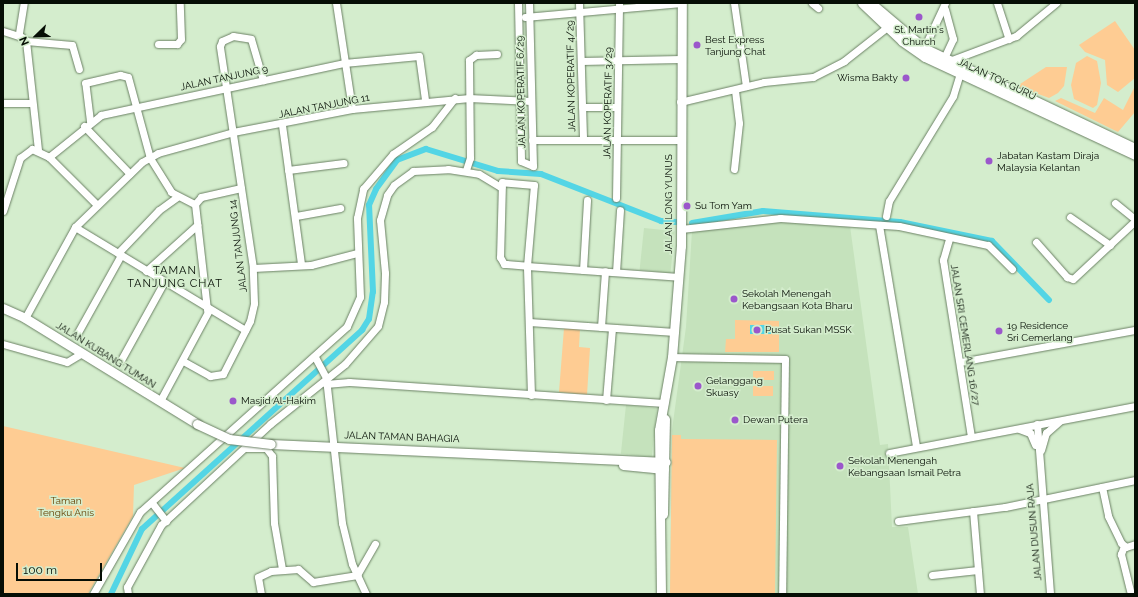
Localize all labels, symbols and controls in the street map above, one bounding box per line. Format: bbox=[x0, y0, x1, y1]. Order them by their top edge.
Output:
marker: St. Martin's Church bbox=[914, 12, 924, 22]
north arrow bbox=[16, 16, 56, 56]
street label: JALAN KOPERATIF 4/29 bbox=[564, 20, 578, 132]
place label: St. Martin's Church bbox=[894, 23, 944, 46]
place label: Best Express Tanjung Chat bbox=[705, 33, 766, 56]
text: N bbox=[17, 34, 32, 47]
street label: JALAN KOPERATIF 6/29 bbox=[514, 36, 528, 148]
marker: Best Express Tanjung Chat bbox=[692, 40, 702, 50]
street label: JALAN KOPERATIF 3/29 bbox=[601, 47, 615, 159]
street label: JALAN TOK GURU bbox=[956, 56, 1038, 102]
street label: JALAN TANJUNG 9 bbox=[179, 63, 269, 93]
place label: Wisma Bakty bbox=[837, 72, 898, 84]
marker: Wisma Bakty bbox=[901, 73, 911, 83]
street label: JALAN TANJUNG 11 bbox=[277, 91, 371, 121]
place label: Jabatan Kastam Diraja Malaysia Kelantan bbox=[997, 149, 1099, 172]
street label: JALAN LONG YUNUS bbox=[663, 154, 675, 254]
marker: Jabatan Kastam Diraja Malaysia Kelantan bbox=[984, 156, 994, 166]
street label: JALAN TANJUNG 14 bbox=[226, 199, 250, 293]
place label: Su Tom Yam bbox=[695, 200, 752, 212]
marker: Su Tom Yam bbox=[682, 201, 692, 211]
street label: JALAN SRI CEMERLANG 16/27 bbox=[948, 263, 982, 407]
district label: TAMAN TANJUNG CHAT bbox=[127, 265, 223, 291]
place label: Sekolah Menengah Kebangsaan Kota Bharu bbox=[742, 287, 852, 310]
marker: Sekolah Menengah Kebangsaan Kota Bharu bbox=[729, 294, 739, 304]
street label: JALAN KUBANG TUMAN bbox=[54, 319, 158, 391]
place label: 19 Residence Sri Cemerlang bbox=[1007, 319, 1073, 342]
place label: Pusat Sukan MSSK bbox=[765, 324, 852, 336]
marker: Pusat Sukan MSSK bbox=[752, 325, 762, 335]
marker: 19 Residence Sri Cemerlang bbox=[994, 326, 1004, 336]
place label: Gelanggang Skuasy bbox=[706, 374, 763, 398]
marker: Gelanggang Skuasy bbox=[693, 381, 703, 391]
place label: Masjid Al-Hakim bbox=[241, 395, 316, 407]
marker: Masjid Al-Hakim bbox=[228, 396, 238, 406]
place label: Dewan Putera bbox=[743, 414, 808, 426]
marker: Dewan Putera bbox=[730, 415, 740, 425]
street label: JALAN TAMAN BAHAGIA bbox=[344, 429, 460, 445]
place label: Sekolah Menengah Kebangsaan Ismail Petra bbox=[848, 454, 961, 478]
marker: Sekolah Menengah Kebangsaan Ismail Petra bbox=[835, 461, 845, 471]
street label: JALAN DUSUN RAJA bbox=[1024, 483, 1044, 581]
park label: Taman Tengku Anis bbox=[38, 494, 94, 518]
scale bar bbox=[18, 555, 104, 581]
text: 100 m bbox=[23, 563, 57, 577]

